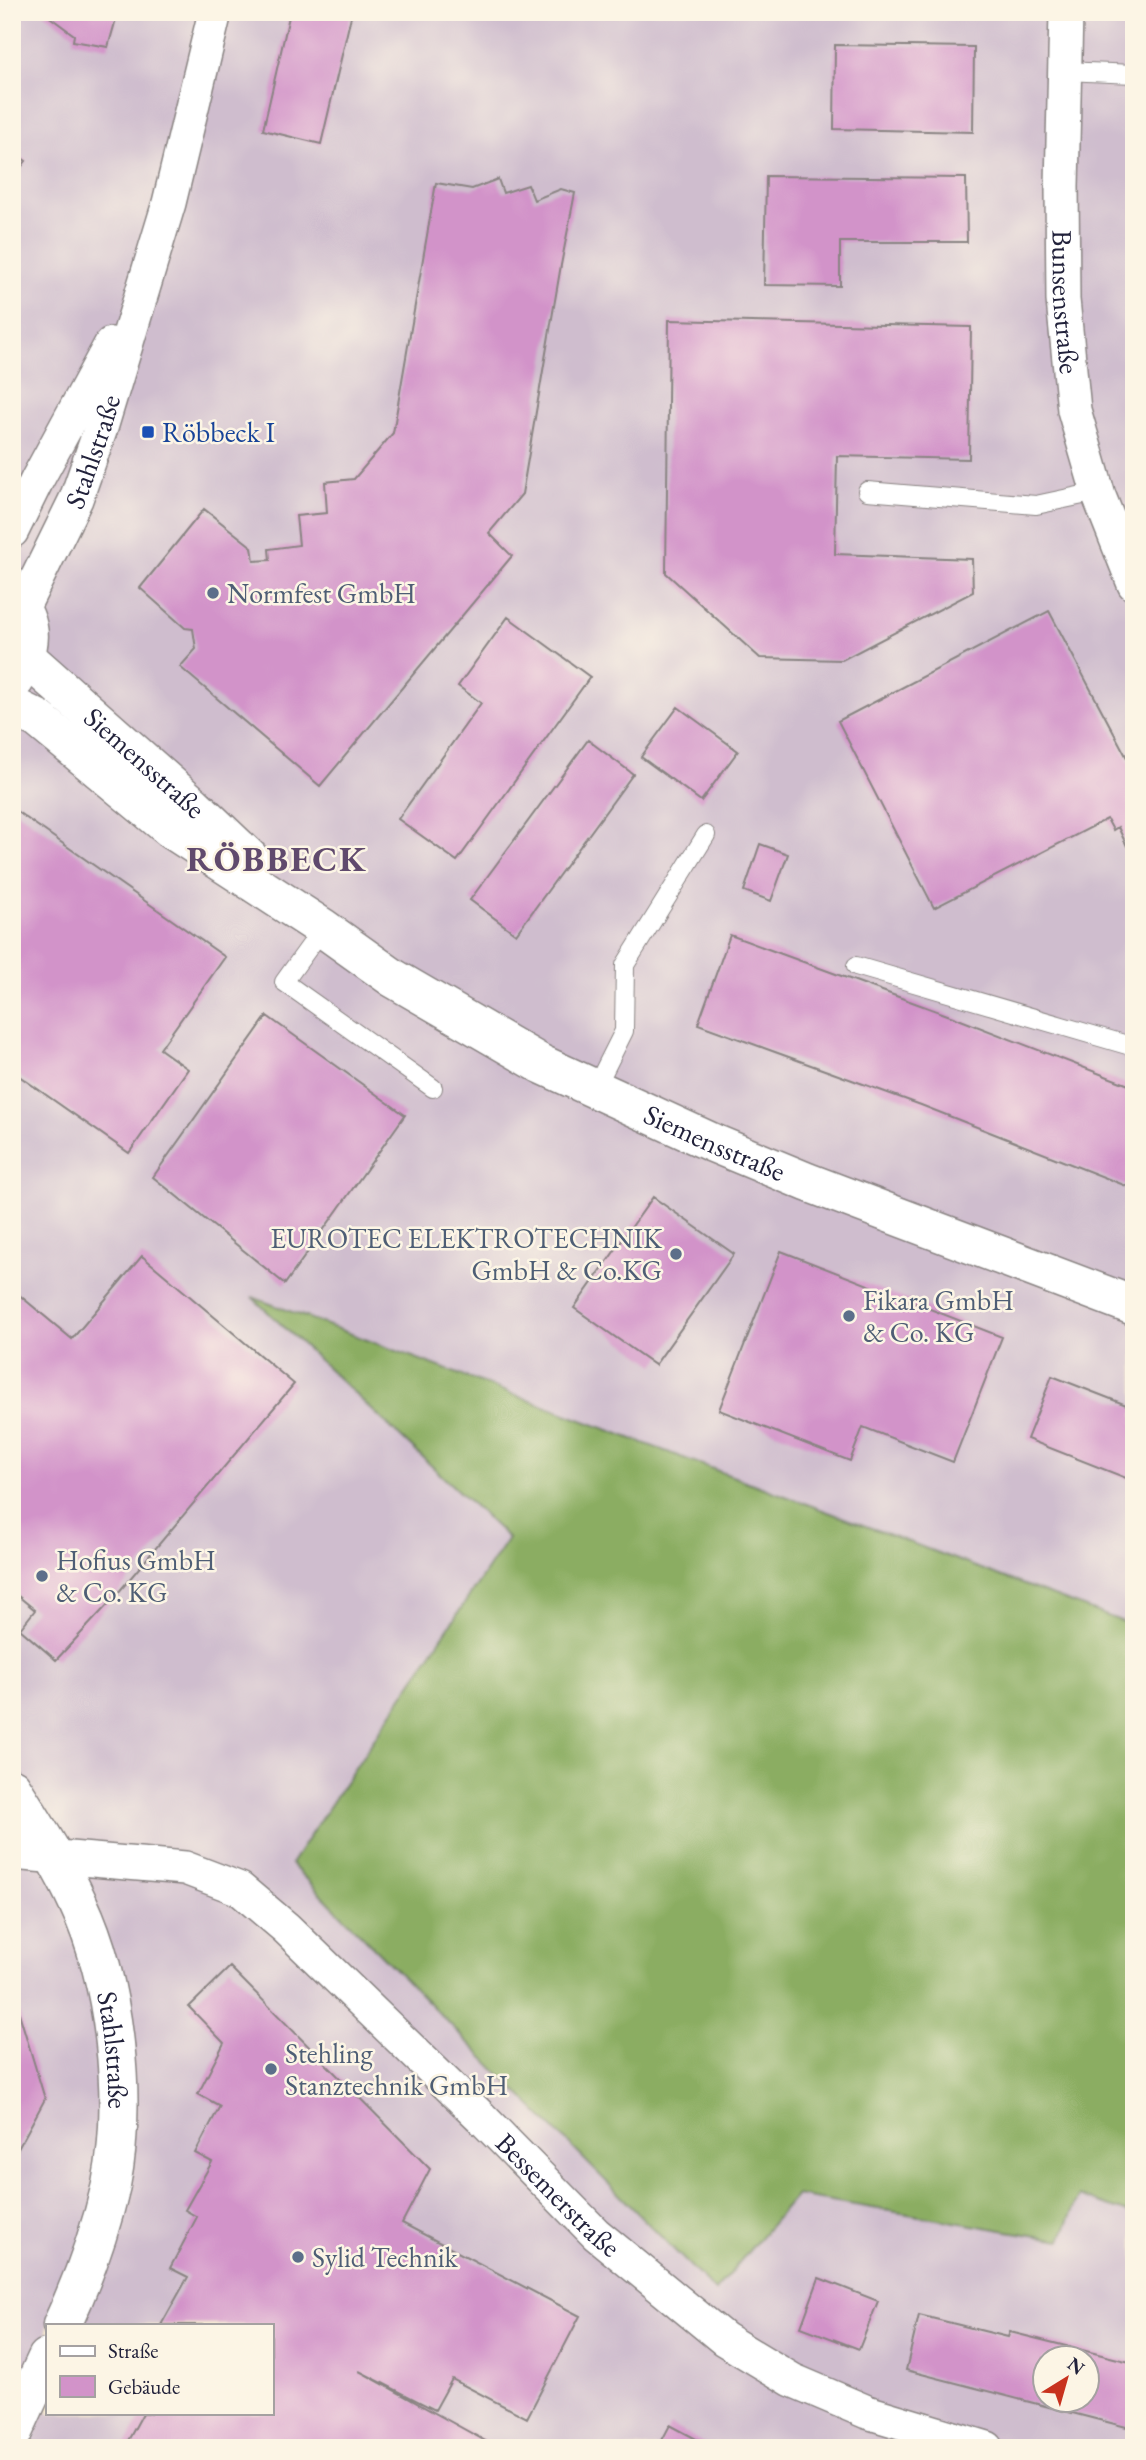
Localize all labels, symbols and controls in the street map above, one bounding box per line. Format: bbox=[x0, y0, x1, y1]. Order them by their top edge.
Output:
street label: Bunsenstraße bbox=[1044, 230, 1088, 376]
street label: Stahlstraße bbox=[56, 390, 128, 514]
place label: Röbbeck I bbox=[162, 414, 275, 450]
marker: Röbbeck I bbox=[140, 424, 156, 440]
place label: Normfest GmbH bbox=[227, 575, 416, 611]
marker: Normfest GmbH bbox=[205, 585, 221, 601]
street label: Siemensstraße bbox=[77, 699, 214, 826]
district label: RÖBBECK bbox=[186, 836, 368, 881]
street label: Siemensstraße bbox=[638, 1096, 791, 1189]
place label: EUROTEC ELEKTROTECHNIK GmbH & Co.KG bbox=[270, 1220, 663, 1288]
marker: EUROTEC ELEKTROTECHNIK GmbH & Co.KG bbox=[668, 1246, 684, 1262]
place label: Fikara GmbH & Co. KG bbox=[863, 1282, 1014, 1350]
marker: Fikara GmbH & Co. KG bbox=[841, 1308, 857, 1324]
place label: Hofius GmbH & Co. KG bbox=[56, 1542, 216, 1610]
marker: Hofius GmbH & Co. KG bbox=[34, 1568, 50, 1584]
street label: Stahlstraße bbox=[89, 1988, 136, 2109]
place label: Stehling Stanztechnik GmbH bbox=[285, 2035, 508, 2103]
marker: Stehling Stanztechnik GmbH bbox=[263, 2061, 279, 2077]
street label: Bessemerstraße bbox=[488, 2125, 628, 2265]
place label: Sylid Technik bbox=[312, 2239, 459, 2275]
marker: Sylid Technik bbox=[290, 2249, 306, 2265]
legend bbox=[46, 2324, 273, 2414]
text: Straße bbox=[108, 2337, 159, 2364]
north arrow bbox=[1030, 2344, 1100, 2414]
text: N bbox=[1062, 2351, 1090, 2381]
text: Gebäude bbox=[108, 2373, 180, 2400]

